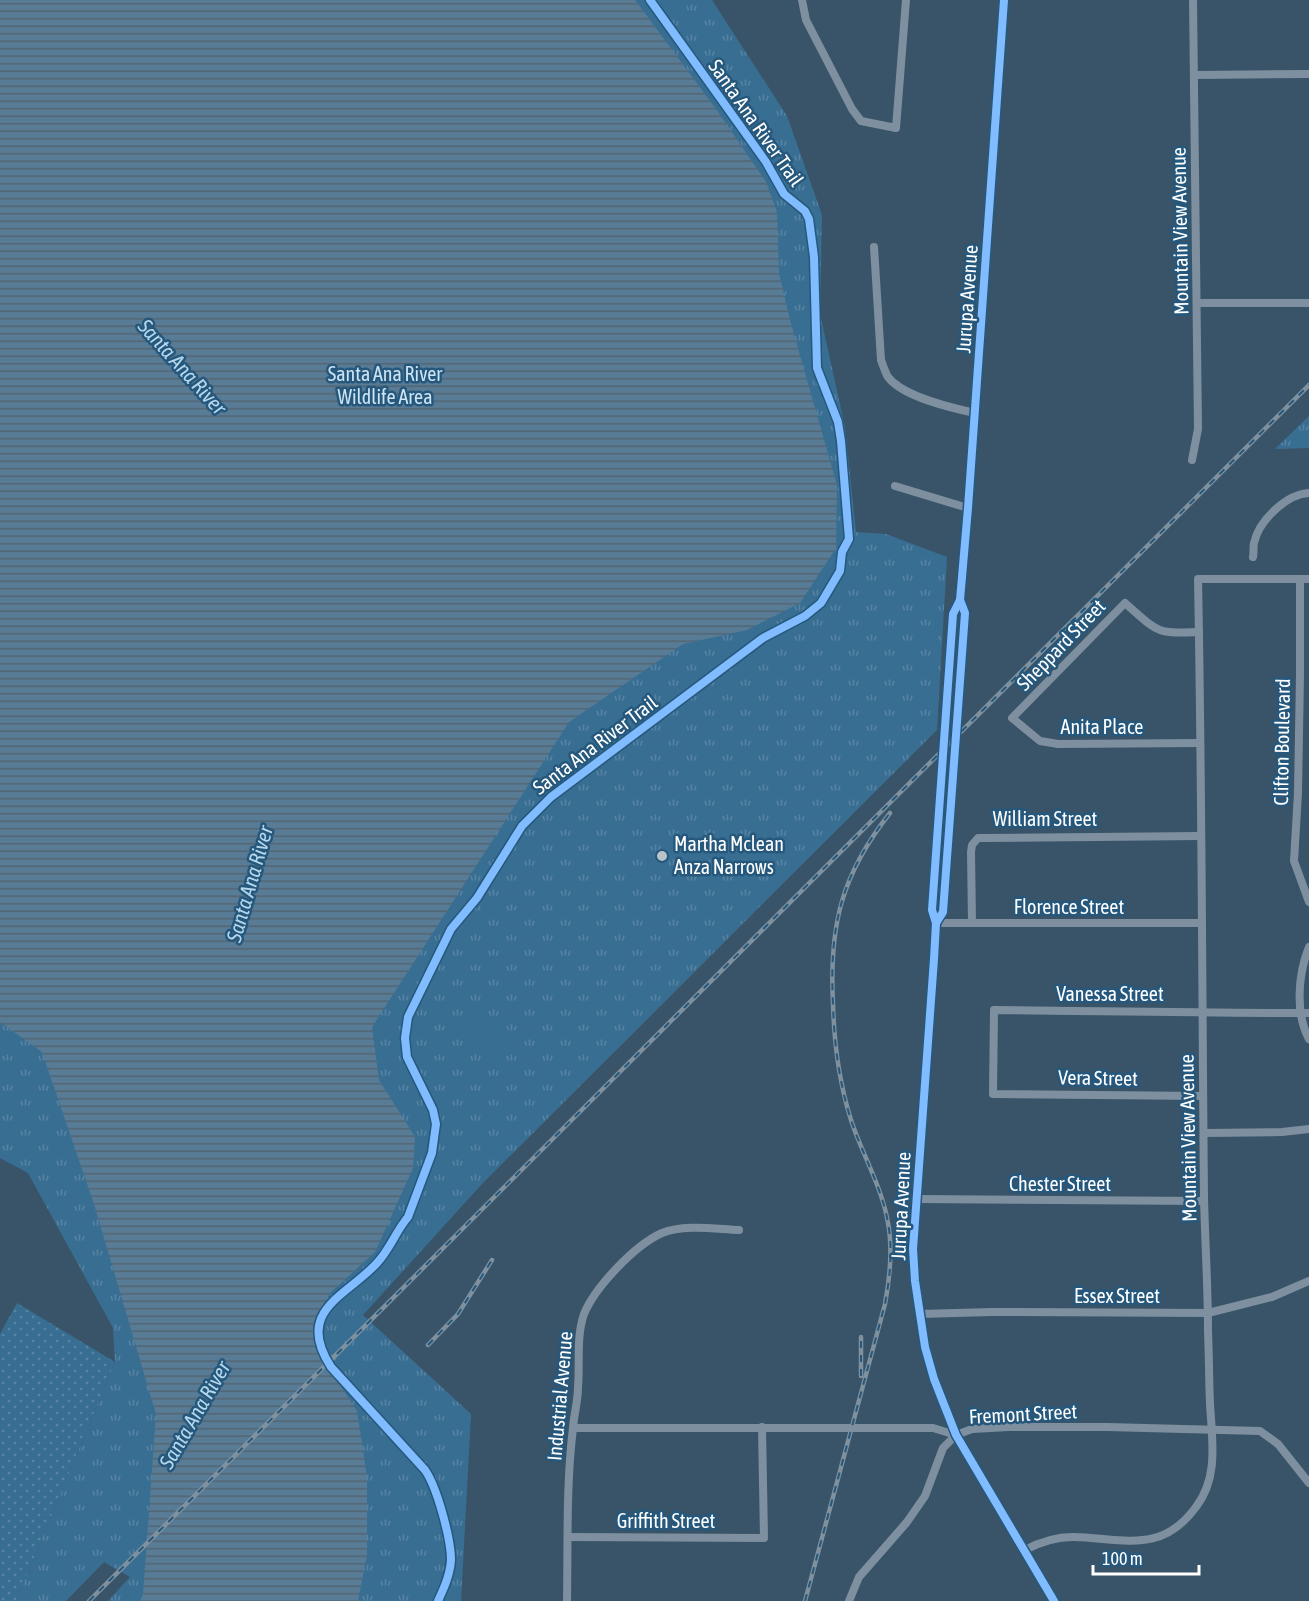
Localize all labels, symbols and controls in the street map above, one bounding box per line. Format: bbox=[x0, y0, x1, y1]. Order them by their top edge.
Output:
street label: Santa Ana River Trail bbox=[704, 55, 809, 191]
street label: Mountain View Avenue bbox=[1167, 147, 1192, 315]
street label: Jurupa Avenue bbox=[951, 244, 982, 354]
water label: Santa Ana River bbox=[133, 313, 232, 419]
park label: Santa Ana River Wildlife Area bbox=[328, 362, 443, 408]
street label: Sheppard Street bbox=[1012, 594, 1110, 695]
street label: Clifton Boulevard bbox=[1269, 678, 1294, 806]
street label: Santa Ana River Trail bbox=[528, 690, 662, 799]
street label: Anita Place bbox=[1061, 715, 1143, 738]
street label: William Street bbox=[993, 807, 1098, 830]
water label: Santa Ana River bbox=[221, 822, 277, 946]
place label: Martha Mclean Anza Narrows bbox=[674, 832, 784, 878]
marker: Martha Mclean Anza Narrows bbox=[655, 849, 669, 863]
street label: Florence Street bbox=[1014, 895, 1124, 918]
street label: Vanessa Street bbox=[1056, 982, 1164, 1005]
street label: Mountain View Avenue bbox=[1175, 1054, 1200, 1222]
street label: Vera Street bbox=[1058, 1065, 1138, 1090]
street label: Jurupa Avenue bbox=[886, 1151, 915, 1261]
street label: Chester Street bbox=[1009, 1172, 1111, 1195]
street label: Essex Street bbox=[1074, 1284, 1160, 1307]
street label: Industrial Avenue bbox=[542, 1330, 577, 1462]
water label: Santa Ana River bbox=[153, 1356, 235, 1473]
street label: Fremont Street bbox=[968, 1399, 1078, 1428]
street label: Griffith Street bbox=[617, 1509, 716, 1532]
scale bar bbox=[1093, 1538, 1200, 1576]
text: 100 m bbox=[1102, 1548, 1143, 1569]

